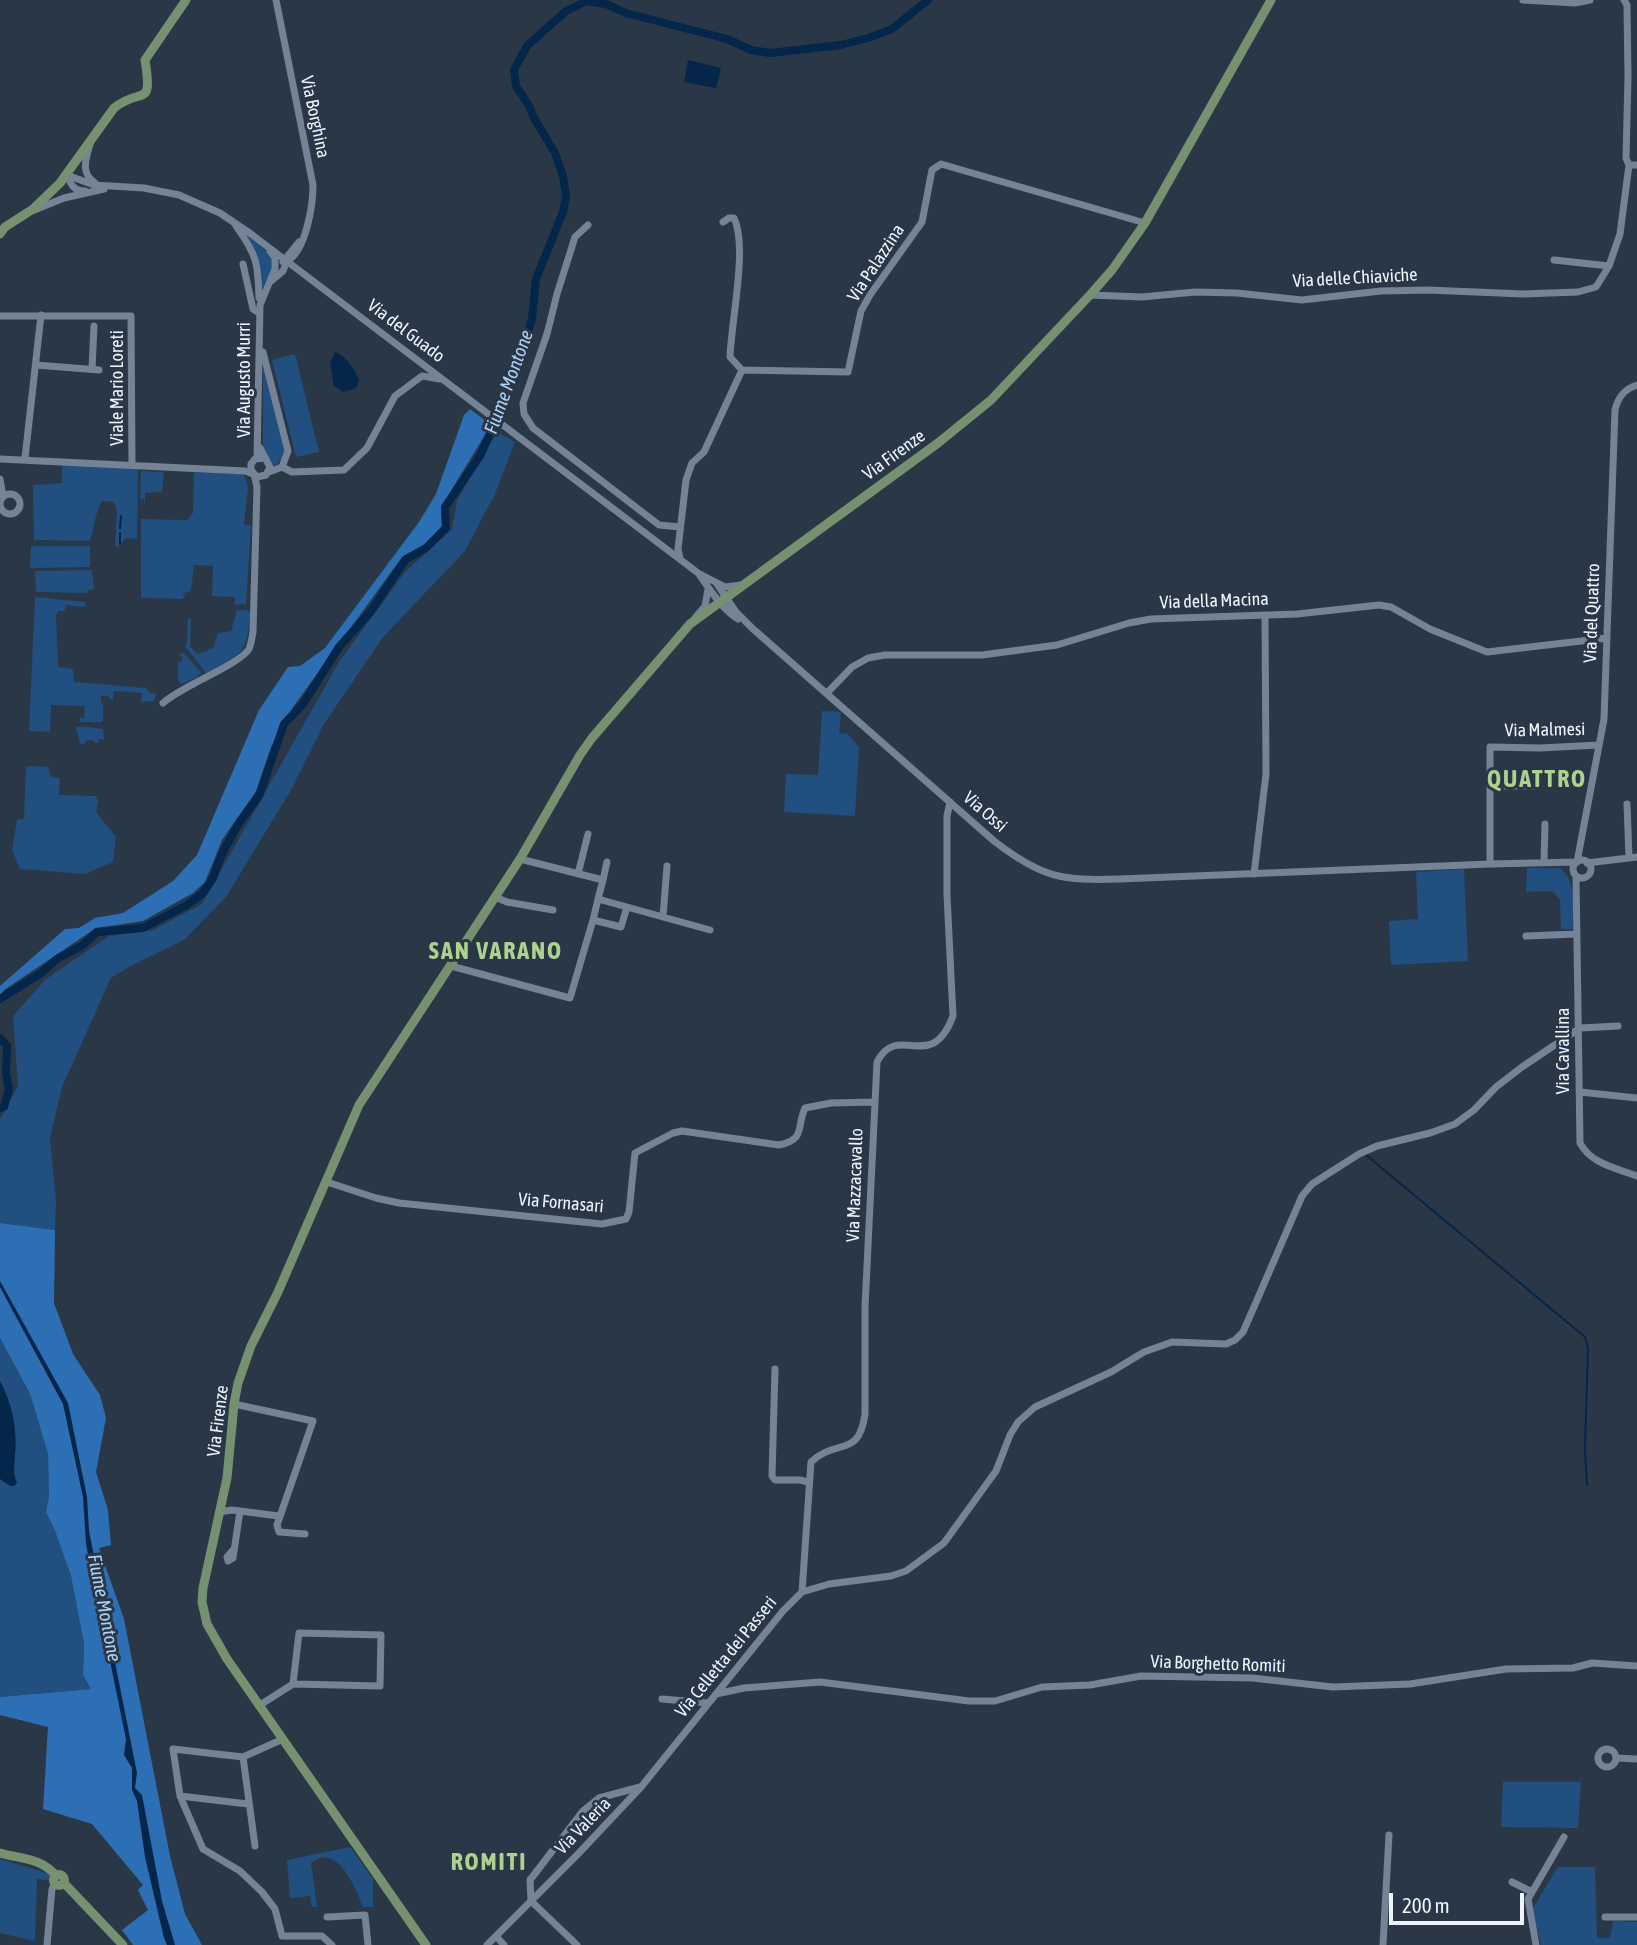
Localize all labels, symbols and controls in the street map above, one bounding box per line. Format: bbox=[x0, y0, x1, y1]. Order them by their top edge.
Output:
street label: Via Borghina bbox=[296, 74, 334, 160]
street label: Via Palazzina bbox=[843, 220, 909, 306]
street label: Via delle Chiaviche bbox=[1292, 264, 1418, 292]
street label: Via del Guado bbox=[363, 295, 449, 367]
street label: Via Augusto Murri bbox=[233, 322, 255, 438]
water label: Fiume Montone bbox=[480, 327, 538, 437]
street label: Viale Mario Loreti bbox=[106, 330, 128, 446]
street label: Via Firenze bbox=[859, 425, 929, 485]
street label: Via del Quattro bbox=[1579, 563, 1605, 663]
street label: Via della Macina bbox=[1159, 588, 1269, 614]
street label: Via Malmesi bbox=[1505, 718, 1585, 742]
district label: QUATTRO bbox=[1488, 765, 1586, 793]
street label: Via Ossi bbox=[959, 787, 1011, 837]
district label: SAN VARANO bbox=[430, 937, 562, 965]
street label: Via Cavallina bbox=[1552, 1008, 1574, 1094]
street label: Via Mazzacavallo bbox=[842, 1128, 868, 1242]
street label: Via Fornasari bbox=[517, 1189, 605, 1217]
street label: Via Firenze bbox=[203, 1384, 233, 1458]
water label: Fiume Montone bbox=[82, 1552, 126, 1664]
street label: Via Celletta dei Passeri bbox=[671, 1592, 781, 1722]
street label: Via Borghetto Romiti bbox=[1150, 1651, 1286, 1677]
street label: Via Valeria bbox=[551, 1793, 615, 1859]
district label: ROMITI bbox=[451, 1848, 527, 1876]
scale bar bbox=[1392, 1878, 1527, 1922]
text: 200 m bbox=[1402, 1893, 1450, 1917]

